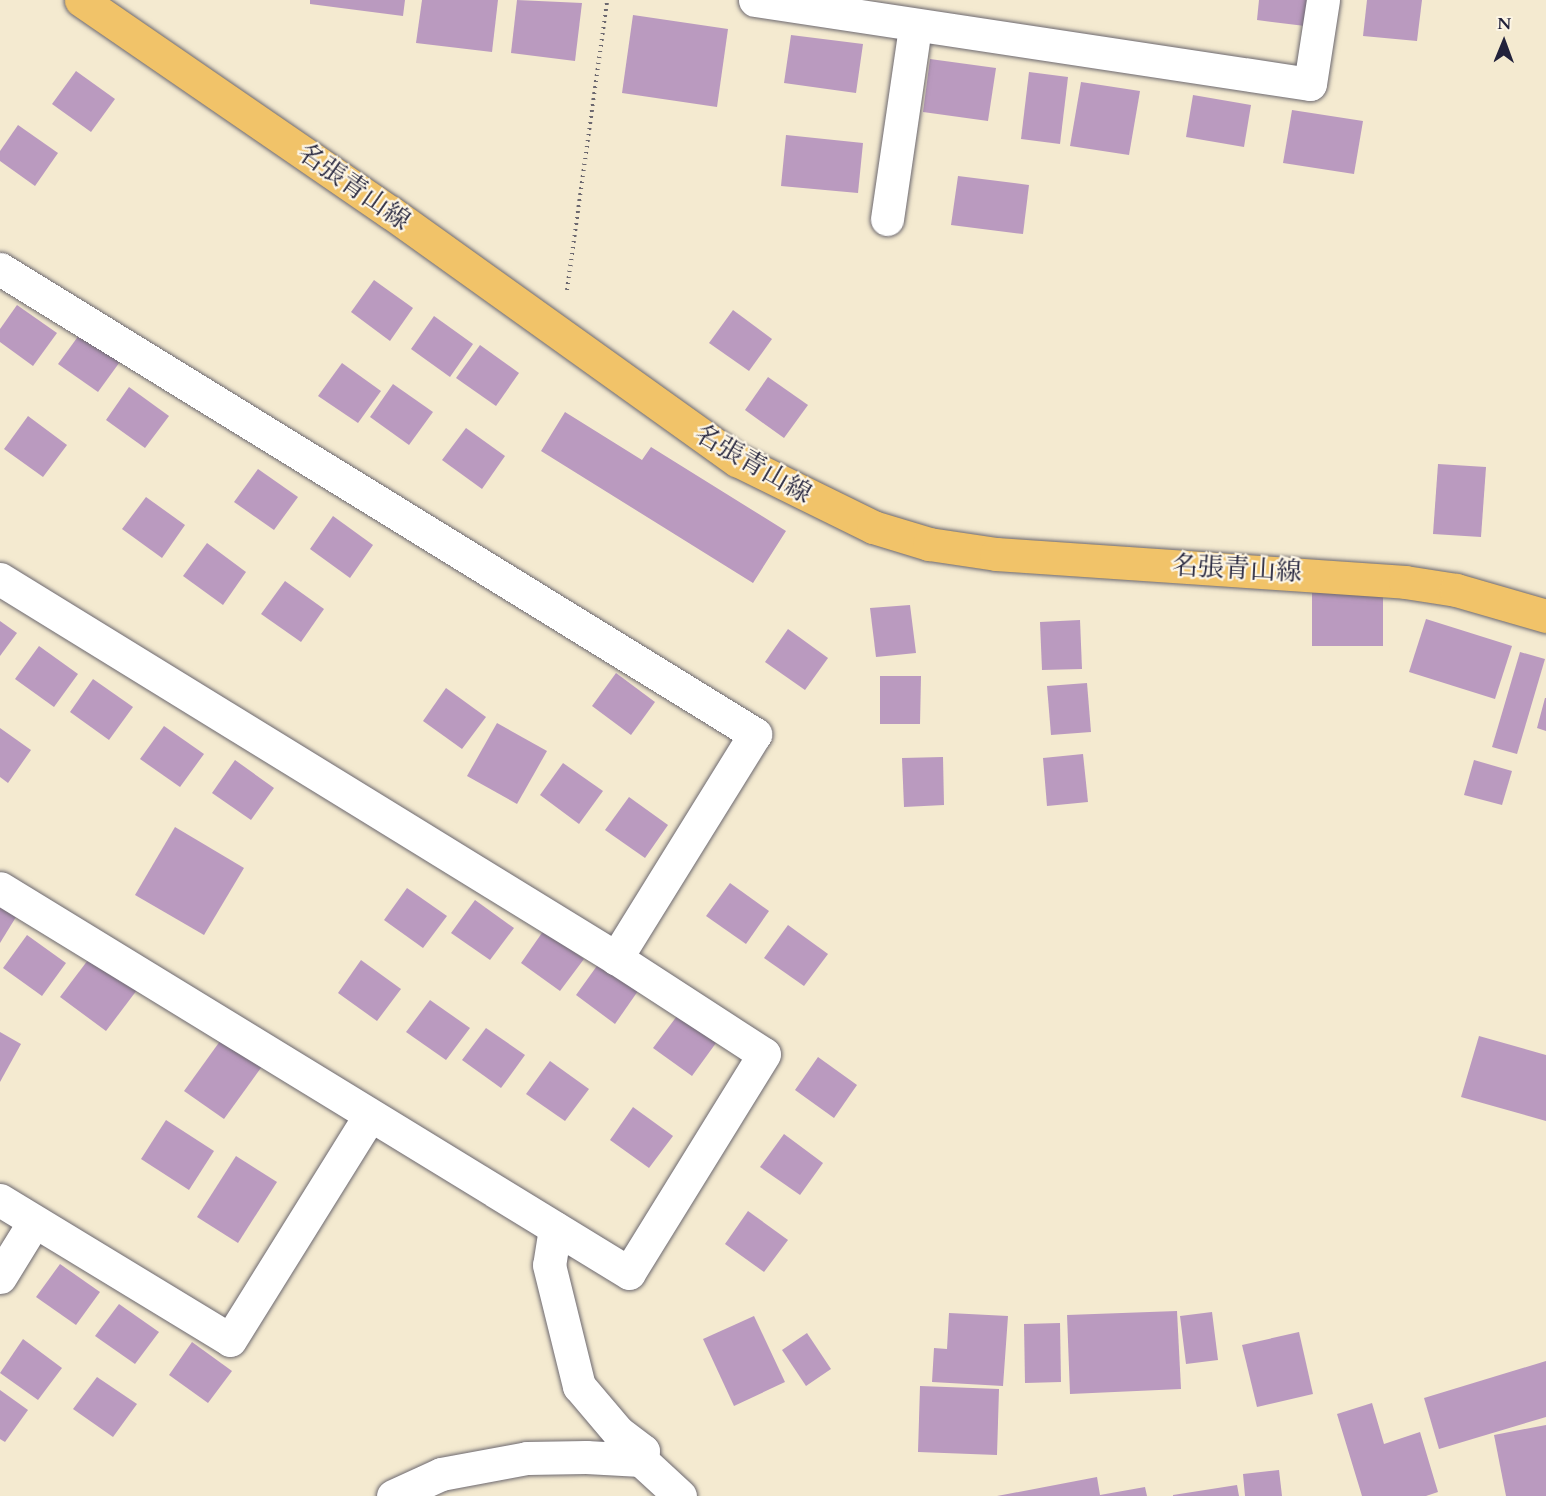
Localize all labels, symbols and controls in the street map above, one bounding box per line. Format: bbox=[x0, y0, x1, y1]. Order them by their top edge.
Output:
north arrow bbox=[1474, 12, 1534, 72]
text: N bbox=[1497, 13, 1511, 35]
street label: 名張青山線 bbox=[292, 137, 416, 237]
street label: 名張青山線 bbox=[689, 418, 817, 510]
street label: 名張青山線 bbox=[1171, 550, 1303, 588]

